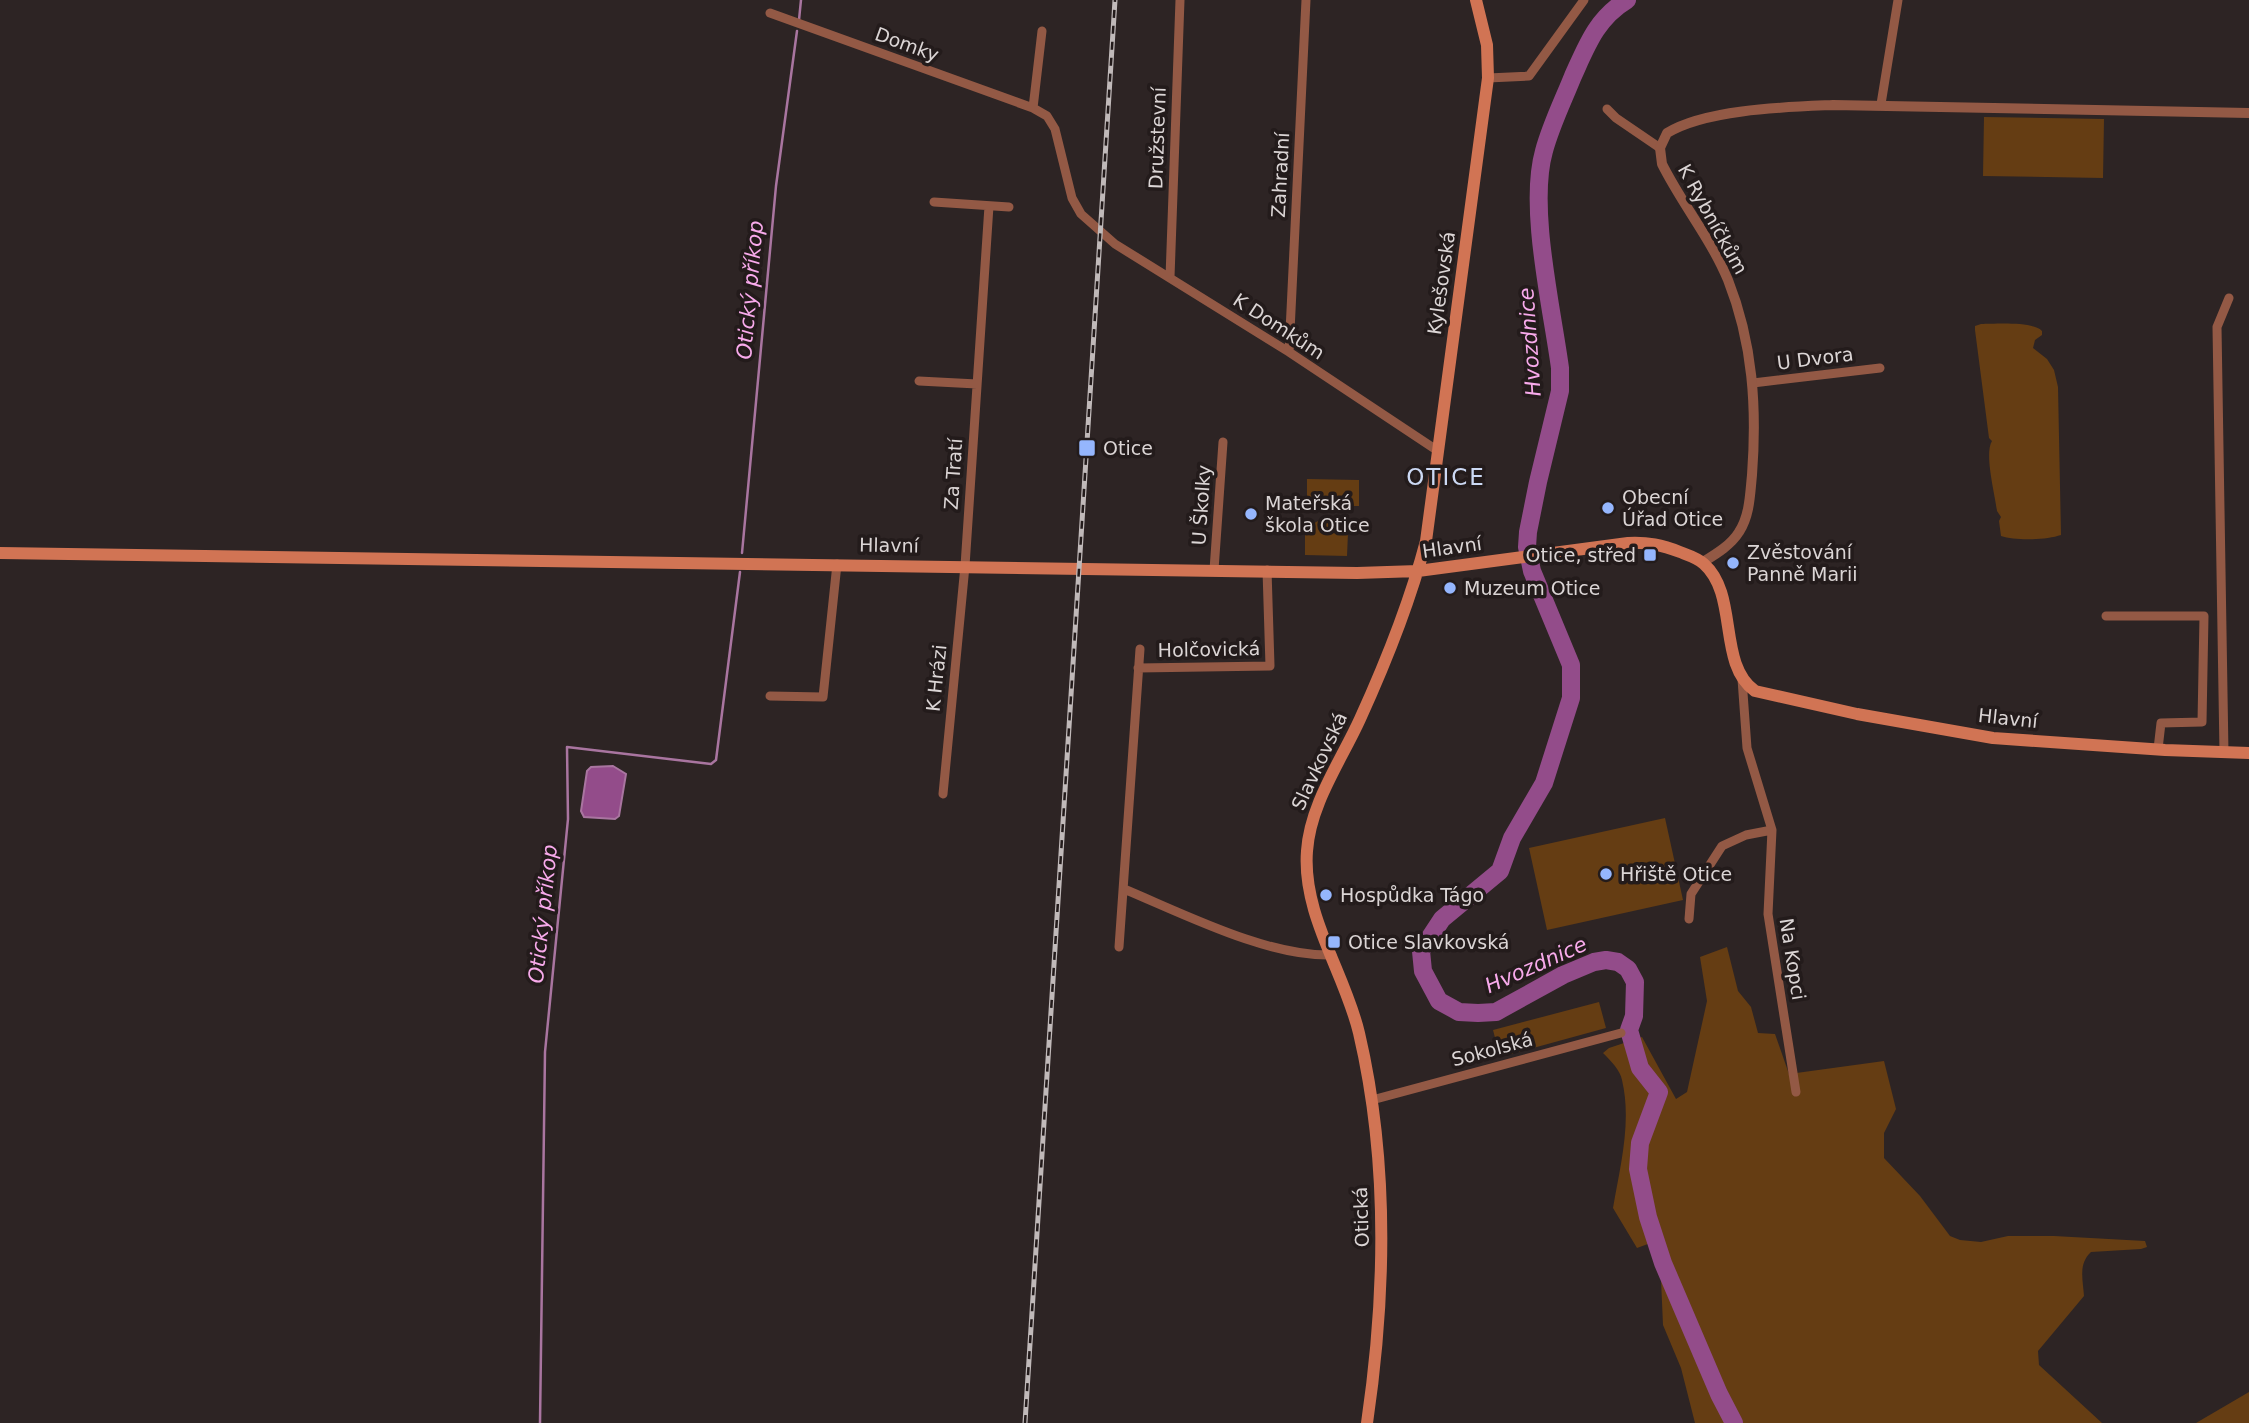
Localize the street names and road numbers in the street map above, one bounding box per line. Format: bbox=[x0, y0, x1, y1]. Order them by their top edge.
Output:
street label: Domky bbox=[872, 22, 942, 66]
street label: Družstevní bbox=[1144, 86, 1170, 189]
street label: Zahradní bbox=[1267, 131, 1293, 218]
street label: K Rybníčkům bbox=[1674, 160, 1752, 278]
street label: Kylešovská bbox=[1423, 230, 1459, 336]
street label: K Domkům bbox=[1229, 288, 1329, 364]
street label: U Dvora bbox=[1775, 342, 1855, 374]
street label: Za Tratí bbox=[940, 437, 967, 511]
street label: U Školky bbox=[1186, 464, 1215, 546]
street label: Hlavní bbox=[1421, 532, 1484, 562]
street label: Hlavní bbox=[859, 533, 920, 557]
street label: Holčovická bbox=[1158, 637, 1260, 661]
street label: K Hrázi bbox=[922, 643, 950, 713]
street label: Hlavní bbox=[1977, 704, 2040, 732]
street label: Slavkovská bbox=[1287, 708, 1351, 814]
street label: Na Kopci bbox=[1776, 916, 1810, 1002]
street label: Sokolská bbox=[1449, 1028, 1535, 1070]
street label: Otická bbox=[1349, 1186, 1373, 1248]

